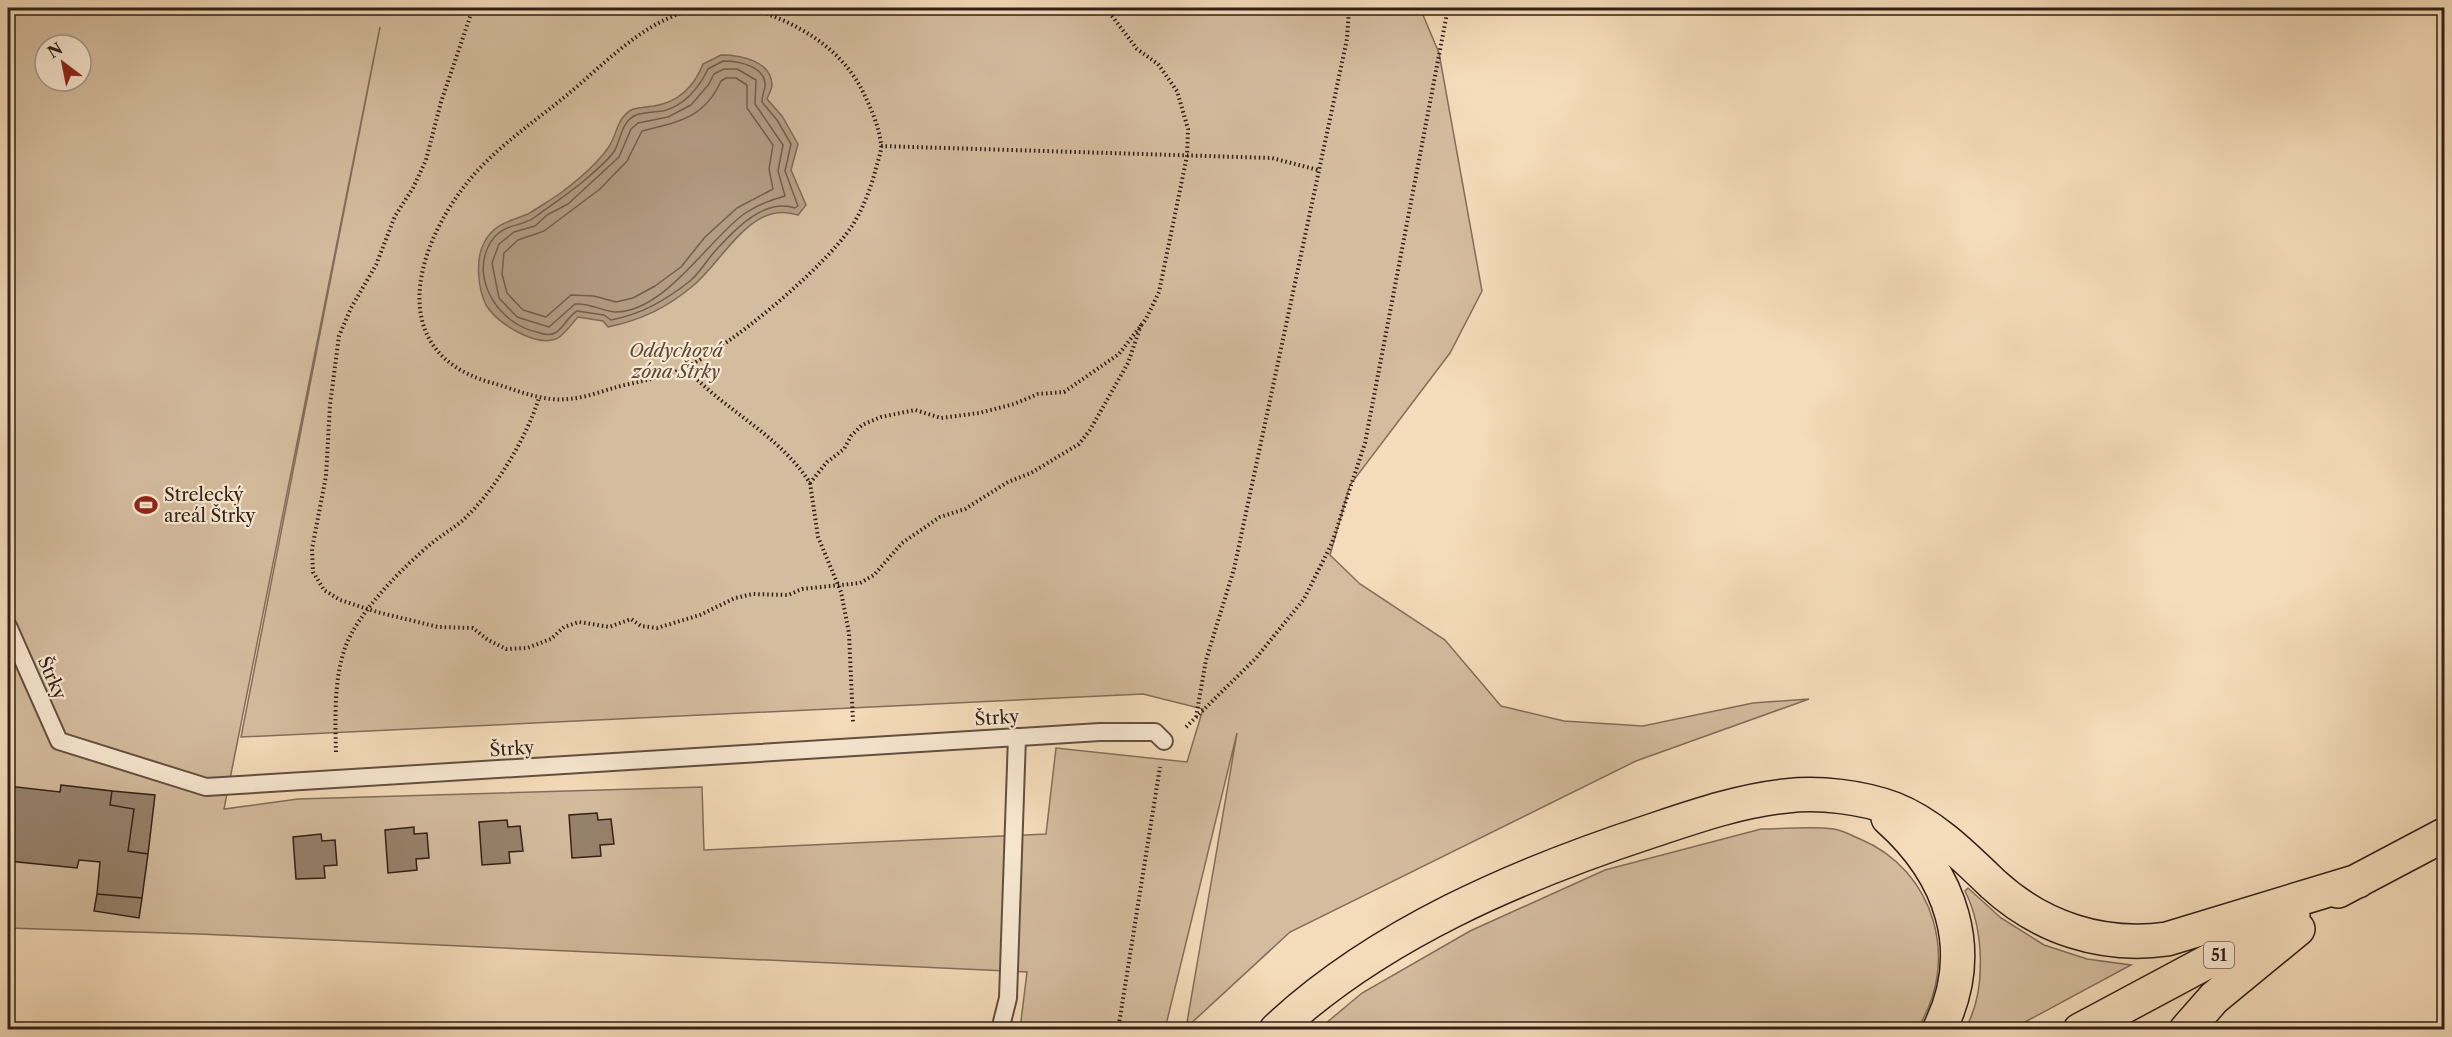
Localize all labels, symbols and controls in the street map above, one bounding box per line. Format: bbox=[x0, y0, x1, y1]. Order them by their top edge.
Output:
north arrow bbox=[33, 33, 93, 93]
text: N bbox=[44, 38, 66, 62]
park label: Oddychová zóna Štrky bbox=[629, 340, 723, 383]
place label: Strelecký areál Štrky bbox=[164, 484, 256, 527]
sports icon: Strelecký areál Štrky bbox=[133, 492, 159, 518]
street label: Štrky bbox=[33, 652, 73, 704]
street label: Štrky bbox=[974, 703, 1021, 731]
street label: Štrky bbox=[489, 734, 536, 762]
road number: 51 bbox=[2204, 942, 2234, 968]

